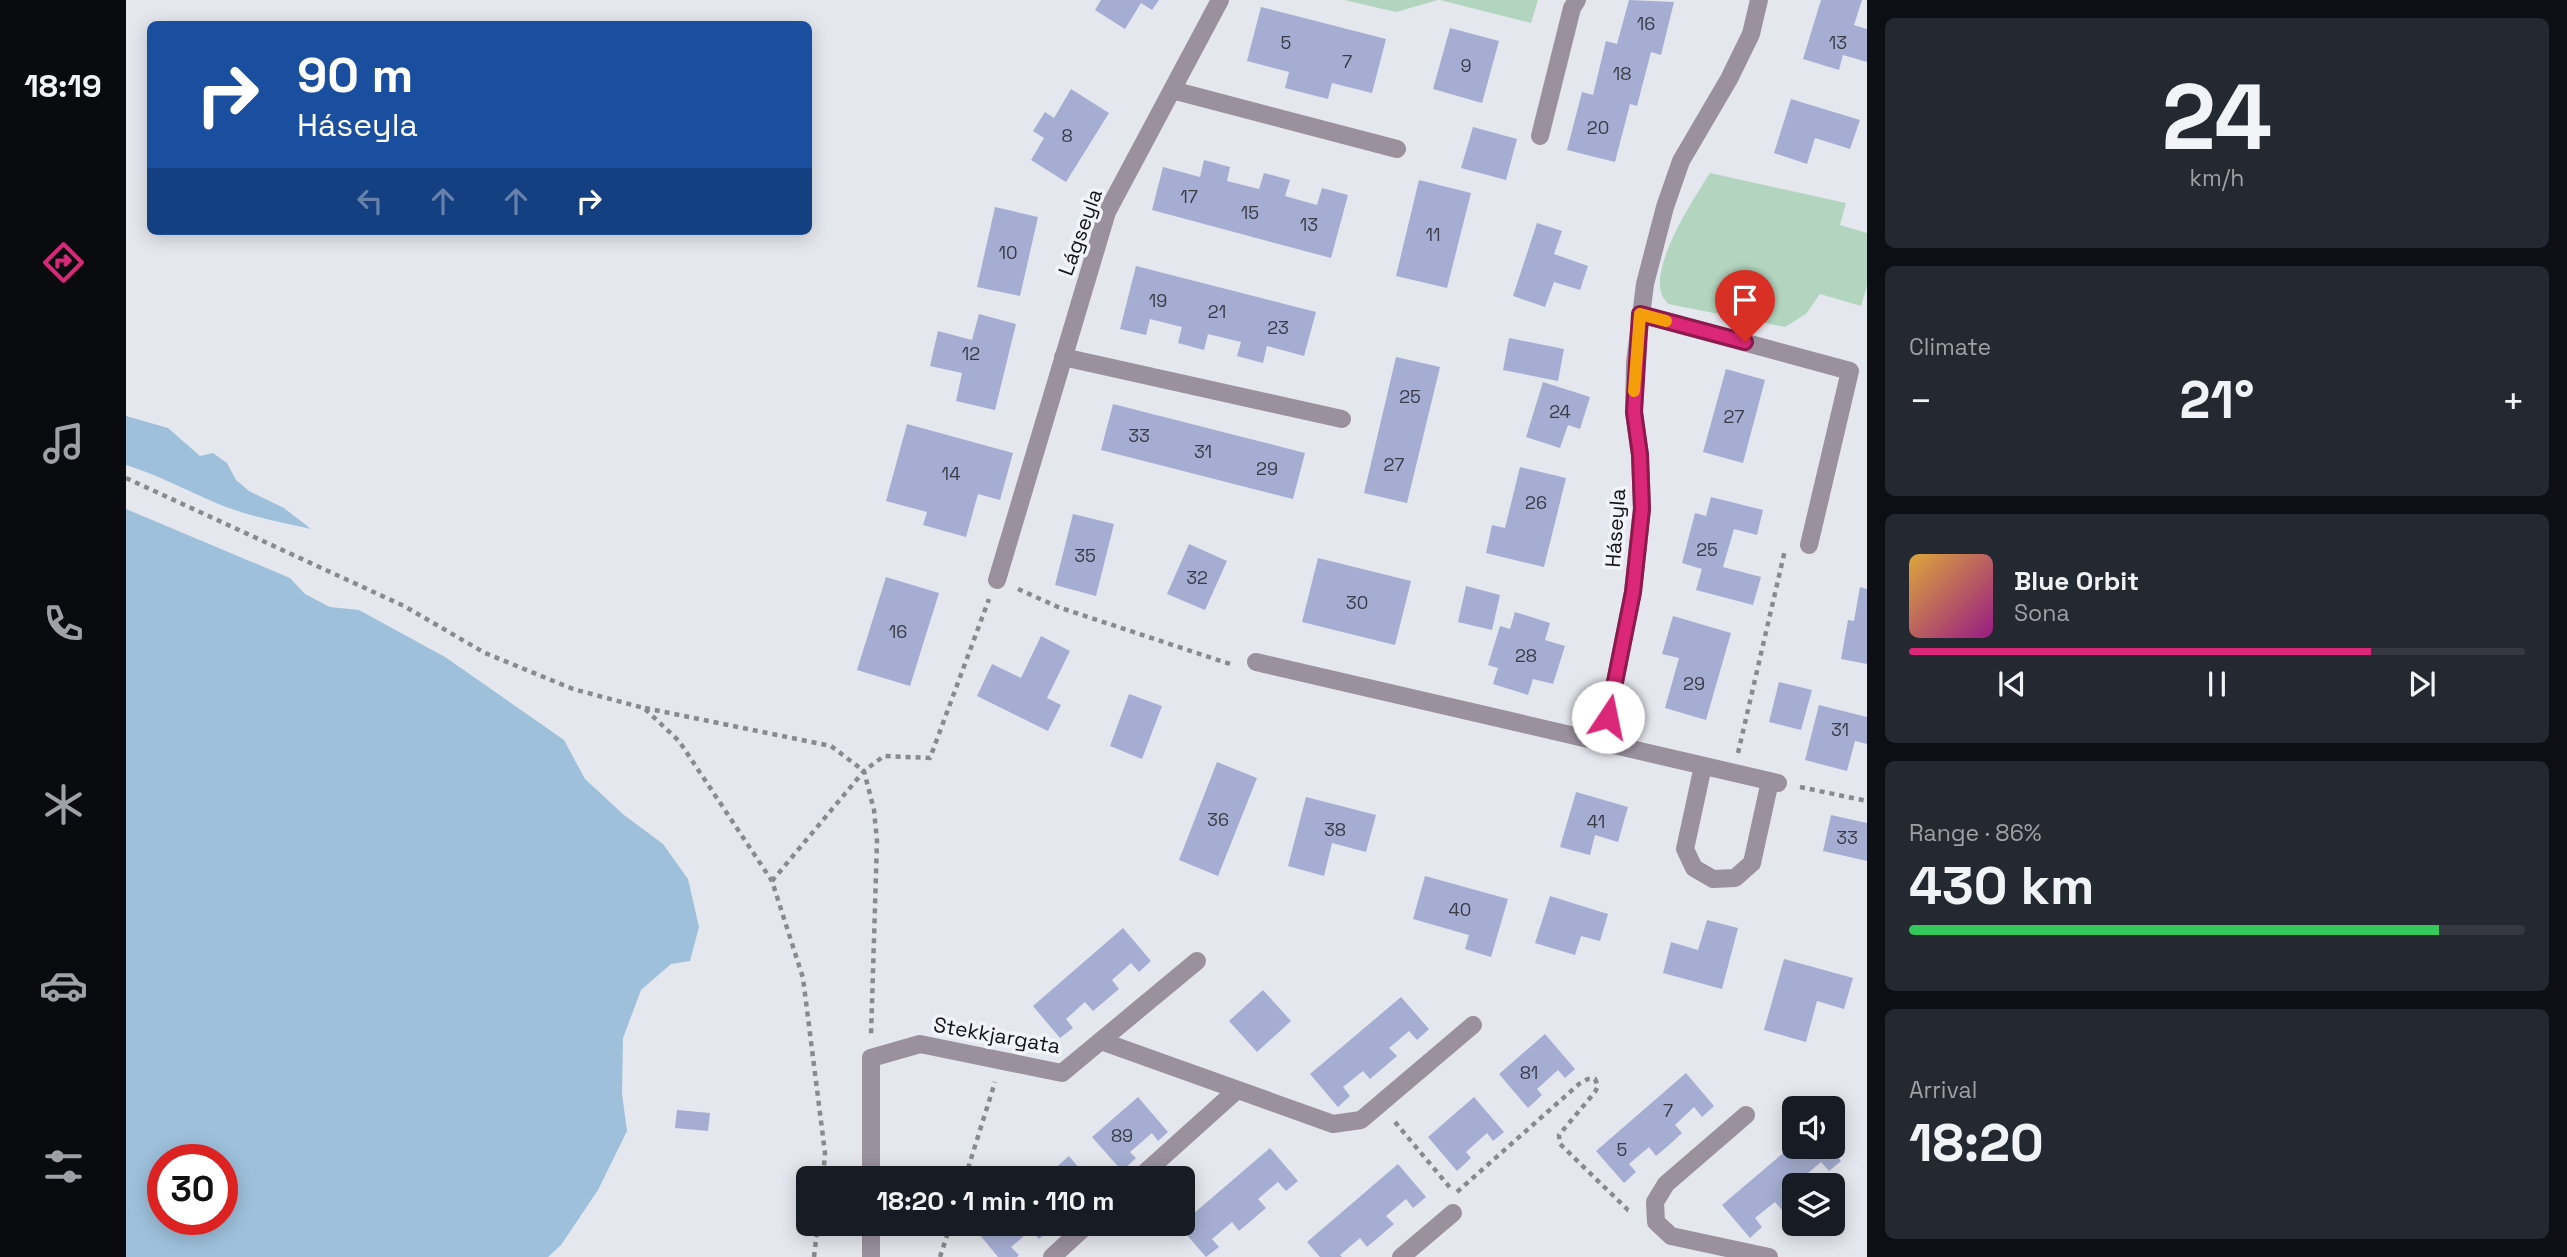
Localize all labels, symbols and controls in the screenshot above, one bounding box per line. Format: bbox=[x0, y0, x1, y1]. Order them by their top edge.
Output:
house number: 16 bbox=[1637, 12, 1655, 35]
house number: 5 bbox=[1281, 31, 1291, 54]
house number: 13 bbox=[1829, 31, 1847, 54]
text: 90 m bbox=[297, 44, 413, 106]
icon: right bbox=[182, 49, 273, 140]
house number: 7 bbox=[1342, 50, 1352, 73]
house number: 9 bbox=[1460, 54, 1472, 77]
text: 24 bbox=[2162, 59, 2272, 176]
house number: 18 bbox=[1613, 62, 1631, 85]
text: 18:19 bbox=[24, 66, 102, 106]
text: Háseyla bbox=[297, 105, 418, 145]
house number: 20 bbox=[1587, 116, 1609, 139]
house number: 8 bbox=[1061, 124, 1073, 147]
text: km/h bbox=[2190, 163, 2244, 193]
icon: left bbox=[351, 182, 389, 220]
icon: ahead bbox=[424, 182, 462, 220]
icon: ahead bbox=[497, 182, 535, 220]
icon: right bbox=[570, 182, 608, 220]
street label: Lágseyla bbox=[1052, 185, 1108, 279]
house number: 17 bbox=[1180, 185, 1198, 208]
house number: 15 bbox=[1241, 201, 1259, 224]
house number: 13 bbox=[1300, 213, 1318, 236]
house number: 11 bbox=[1425, 223, 1441, 246]
icon: directions bbox=[39, 238, 88, 287]
house number: 10 bbox=[998, 241, 1018, 264]
pin bbox=[1715, 270, 1775, 342]
icon: arrive bbox=[1726, 281, 1764, 319]
house number: 19 bbox=[1149, 289, 1167, 312]
house number: 21 bbox=[1208, 300, 1226, 323]
house number: 23 bbox=[1267, 316, 1289, 339]
text: Climate bbox=[1909, 332, 1991, 362]
house number: 12 bbox=[962, 342, 980, 365]
text: 21° bbox=[2180, 367, 2254, 433]
text: − bbox=[1909, 377, 1933, 425]
text: + bbox=[2501, 377, 2525, 425]
house number: 25 bbox=[1399, 385, 1421, 408]
house number: 24 bbox=[1549, 400, 1571, 423]
house number: 27 bbox=[1724, 405, 1744, 428]
icon: music bbox=[39, 419, 88, 468]
house number: 33 bbox=[1128, 424, 1150, 447]
house number: 31 bbox=[1194, 440, 1212, 463]
house number: 27 bbox=[1384, 453, 1404, 476]
house number: 29 bbox=[1256, 457, 1278, 480]
house number: 14 bbox=[942, 462, 960, 485]
street label: Háseyla bbox=[1599, 487, 1631, 569]
house number: 26 bbox=[1525, 491, 1547, 514]
house number: 25 bbox=[1696, 538, 1718, 561]
house number: 35 bbox=[1074, 544, 1096, 567]
text: Blue Orbit bbox=[2014, 564, 2139, 598]
house number: 32 bbox=[1186, 566, 1208, 589]
house number: 30 bbox=[1346, 591, 1368, 614]
text: Sona bbox=[2014, 598, 2070, 628]
icon: phone bbox=[39, 599, 88, 648]
house number: 16 bbox=[889, 620, 907, 643]
house number: 28 bbox=[1515, 644, 1537, 667]
icon: previous bbox=[1993, 665, 2031, 703]
icon: pause bbox=[2198, 665, 2236, 703]
icon: next bbox=[2403, 665, 2441, 703]
house number: 29 bbox=[1683, 672, 1705, 695]
position arrow bbox=[1571, 680, 1645, 754]
house number: 31 bbox=[1831, 718, 1849, 741]
icon: climate bbox=[39, 780, 88, 829]
house number: 36 bbox=[1207, 808, 1229, 831]
house number: 41 bbox=[1587, 810, 1605, 833]
house number: 38 bbox=[1324, 818, 1346, 841]
text: Range · 86% bbox=[1909, 818, 2042, 848]
house number: 33 bbox=[1836, 826, 1858, 849]
text: 430 km bbox=[1909, 853, 2094, 919]
house number: 40 bbox=[1449, 898, 1471, 921]
icon: car bbox=[39, 961, 88, 1010]
street label: Stekkjargata bbox=[931, 1011, 1063, 1059]
house number: 81 bbox=[1520, 1061, 1538, 1084]
text: Arrival bbox=[1909, 1075, 1977, 1105]
map controls bbox=[1782, 1096, 1845, 1236]
button: sound bbox=[1782, 1096, 1845, 1159]
house number: 7 bbox=[1663, 1099, 1673, 1122]
text: 18:20 bbox=[1909, 1110, 2044, 1176]
house number: 89 bbox=[1111, 1124, 1133, 1147]
house number: 5 bbox=[1617, 1138, 1627, 1161]
icon: filters bbox=[39, 1142, 88, 1191]
speed limit sign: 30 bbox=[147, 1144, 238, 1235]
button: layers bbox=[1782, 1173, 1845, 1236]
text: 18:20 · 1 min · 110 m bbox=[877, 1184, 1114, 1218]

